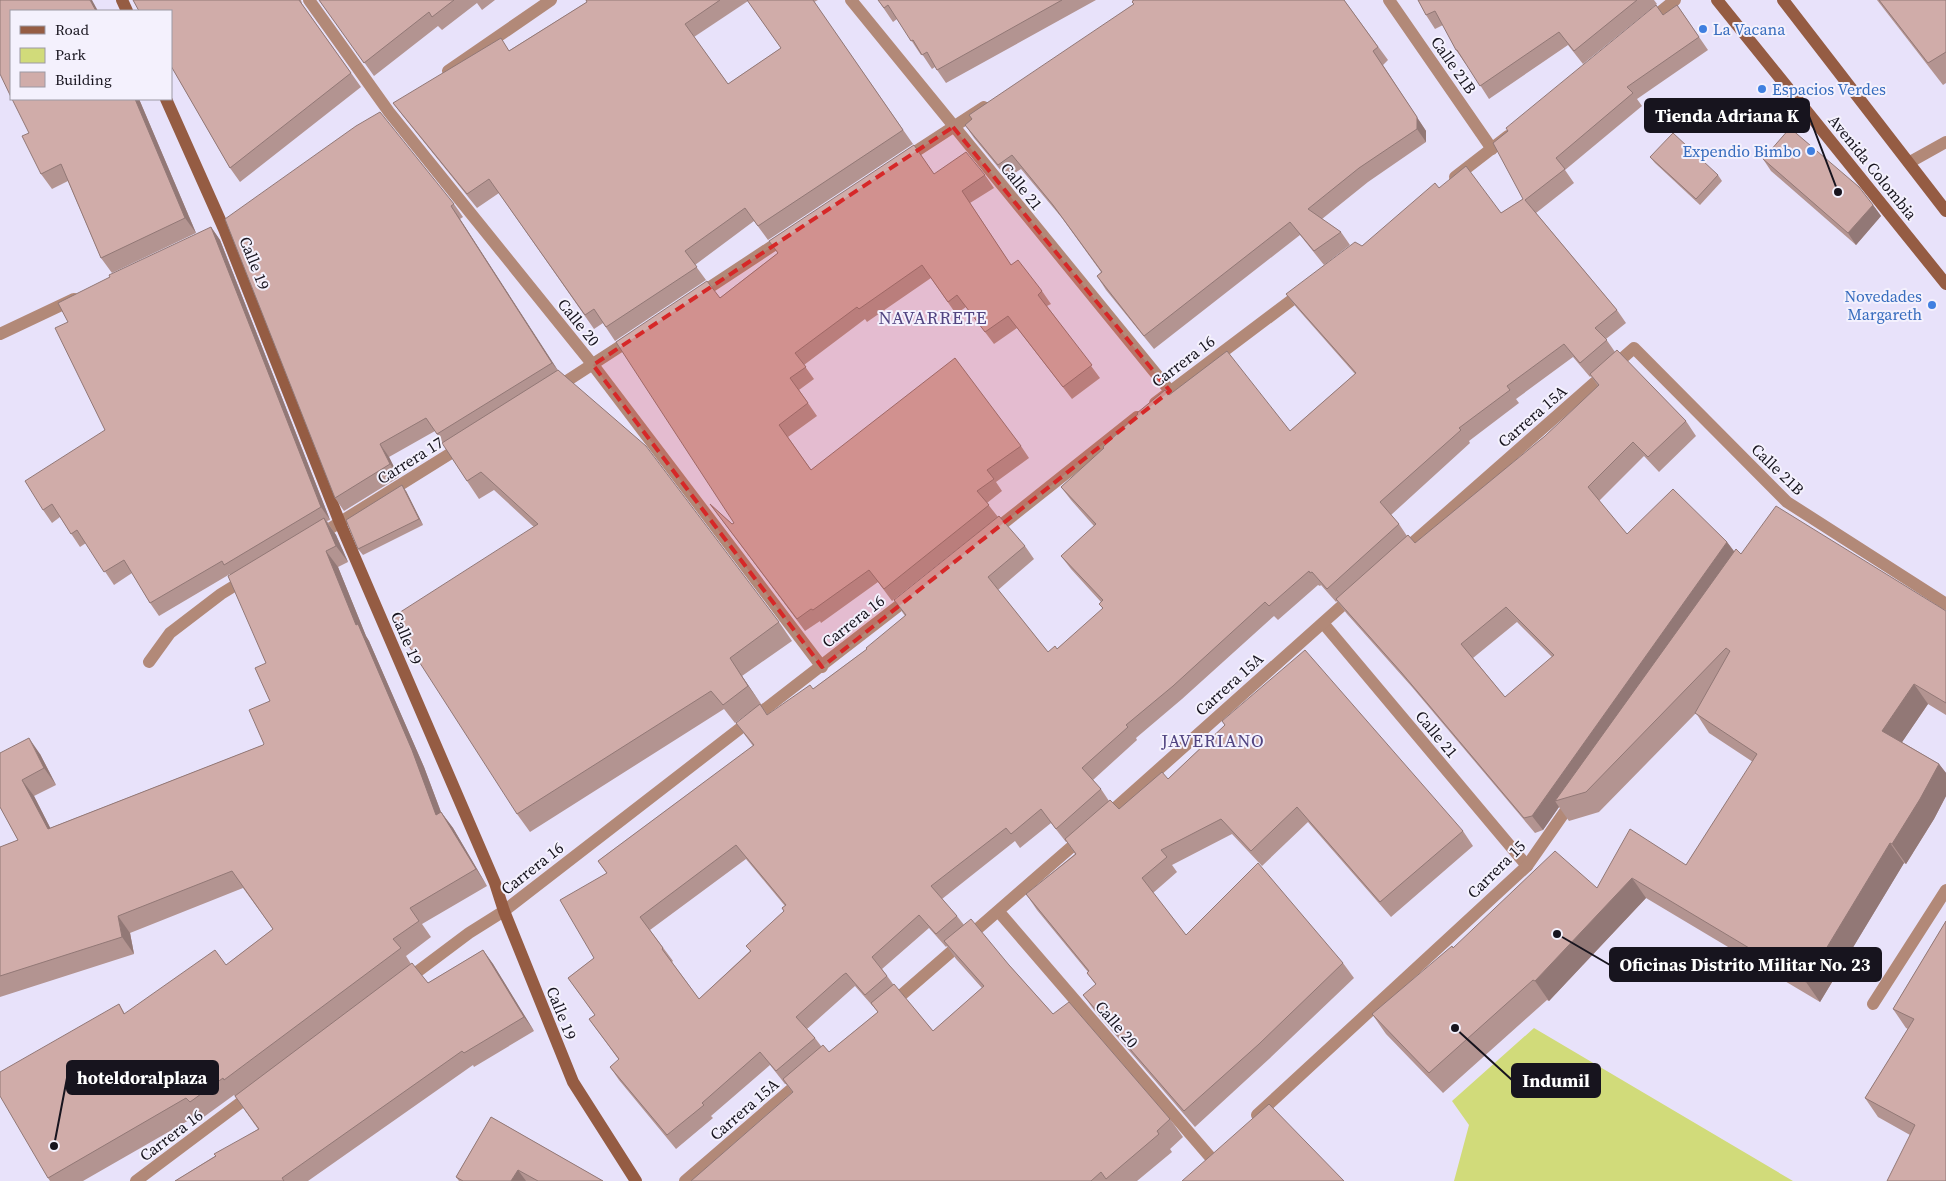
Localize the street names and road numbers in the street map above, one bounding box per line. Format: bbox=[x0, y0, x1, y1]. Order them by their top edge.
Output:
street label: Calle 21B bbox=[1426, 32, 1482, 98]
street label: Avenida Colombia bbox=[1824, 110, 1923, 225]
street label: Calle 21 bbox=[996, 157, 1048, 215]
street label: Calle 19 bbox=[234, 233, 276, 293]
street label: Calle 20 bbox=[553, 293, 605, 351]
street label: Carrera 16 bbox=[1147, 330, 1219, 392]
street label: Carrera 15A bbox=[1493, 380, 1571, 452]
street label: Carrera 17 bbox=[373, 431, 447, 489]
street label: Calle 21B bbox=[1747, 438, 1809, 500]
street label: Carrera 16 bbox=[817, 589, 889, 653]
street label: Calle 19 bbox=[386, 608, 428, 668]
street label: Carrera 15A bbox=[1190, 647, 1268, 721]
street label: Calle 21 bbox=[1411, 706, 1463, 762]
street label: Carrera 15 bbox=[1462, 835, 1530, 903]
street label: Carrera 16 bbox=[496, 836, 568, 900]
street label: Calle 19 bbox=[541, 983, 583, 1043]
street label: Calle 20 bbox=[1090, 996, 1144, 1052]
street label: Carrera 15A bbox=[705, 1073, 783, 1145]
street label: Carrera 16 bbox=[135, 1104, 207, 1166]

